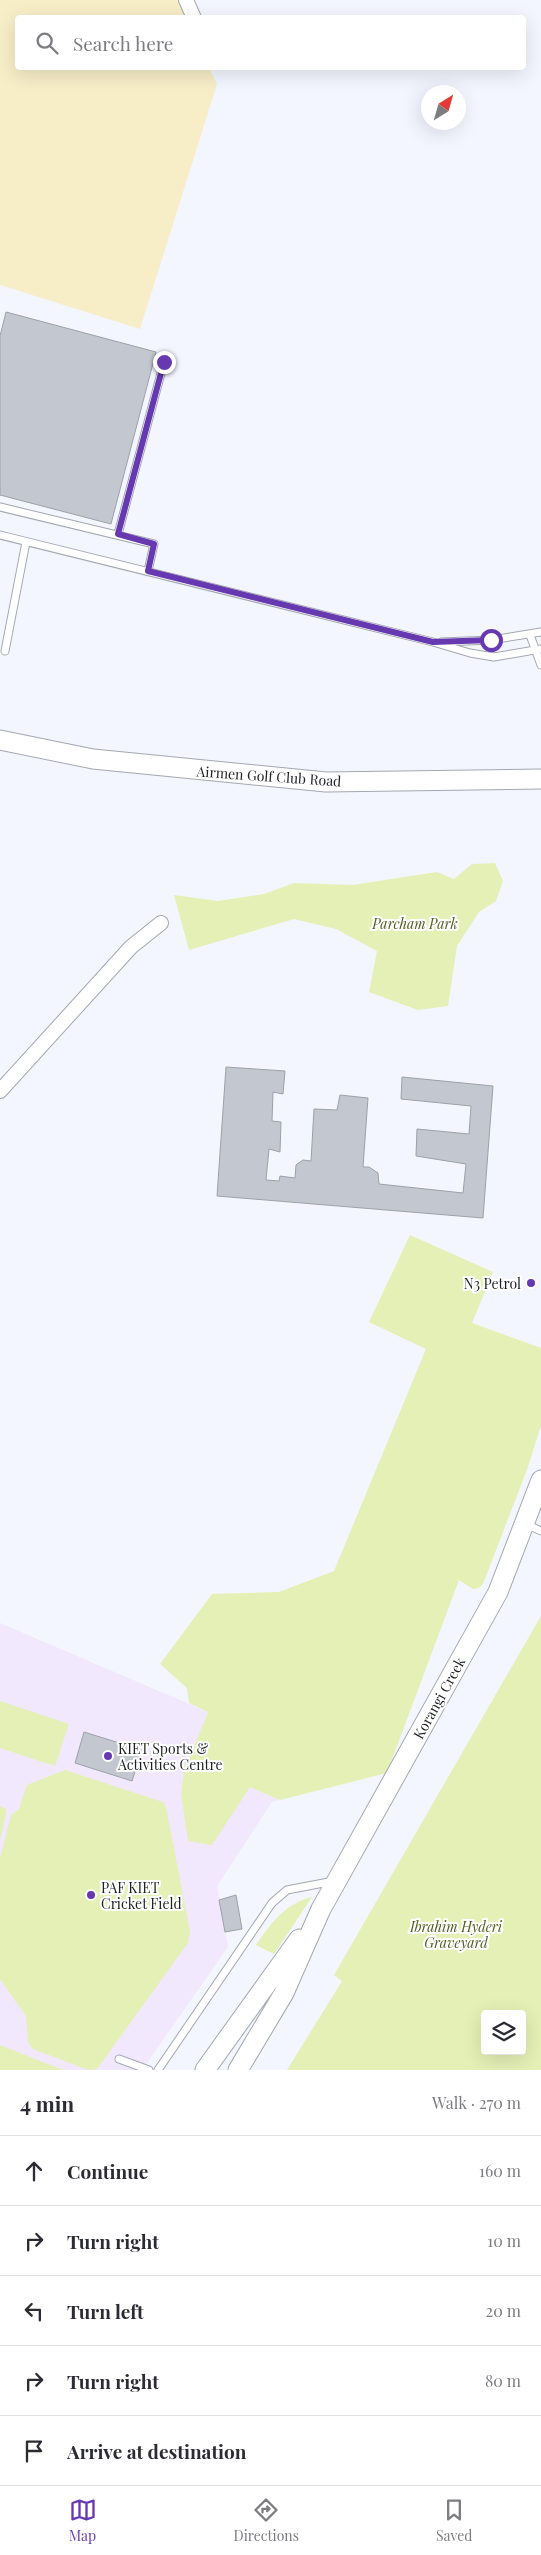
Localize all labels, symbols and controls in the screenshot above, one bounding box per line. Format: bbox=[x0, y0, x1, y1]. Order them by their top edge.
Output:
search box bbox=[15, 15, 526, 70]
icon: search bbox=[33, 29, 61, 57]
text: Search here bbox=[73, 30, 173, 56]
north arrow bbox=[421, 85, 466, 130]
route end bbox=[153, 351, 176, 374]
route start bbox=[480, 629, 503, 652]
street label: Airmen Golf Club Road bbox=[195, 761, 342, 791]
park label: Parcham Park bbox=[371, 914, 458, 933]
place label: N3 Petrol bbox=[464, 1274, 521, 1293]
marker: N3 Petrol bbox=[525, 1277, 537, 1289]
street label: Korangi Creek bbox=[409, 1653, 469, 1742]
place label: KIET Sports & Activities Centre bbox=[117, 1739, 223, 1774]
marker: KIET Sports & Activities Centre bbox=[102, 1750, 114, 1762]
place label: PAF KIET Cricket Field bbox=[101, 1878, 182, 1913]
marker: PAF KIET Cricket Field bbox=[85, 1889, 97, 1901]
park label: Ibrahim Hyderi Graveyard bbox=[409, 1917, 503, 1952]
map controls bbox=[481, 2010, 526, 2055]
button: layers bbox=[481, 2010, 526, 2055]
text: 4 min bbox=[20, 2089, 74, 2117]
text: Walk · 270 m bbox=[432, 2092, 521, 2113]
icon: ahead bbox=[20, 2157, 48, 2185]
text: Continue bbox=[67, 2158, 148, 2184]
text: 160 m bbox=[479, 2160, 521, 2181]
icon: right bbox=[20, 2227, 48, 2255]
text: Turn right bbox=[67, 2228, 159, 2254]
text: 10 m bbox=[487, 2230, 521, 2251]
icon: left bbox=[20, 2297, 48, 2325]
text: Turn left bbox=[67, 2298, 144, 2324]
text: 20 m bbox=[486, 2300, 521, 2321]
icon: right bbox=[20, 2367, 48, 2395]
text: Turn right bbox=[67, 2368, 159, 2394]
text: 80 m bbox=[485, 2370, 521, 2391]
icon: arrive bbox=[20, 2437, 48, 2465]
text: Arrive at destination bbox=[67, 2438, 247, 2464]
tab: Map bbox=[69, 2496, 97, 2545]
tab: Directions bbox=[234, 2496, 299, 2545]
tab: Saved bbox=[436, 2496, 472, 2545]

